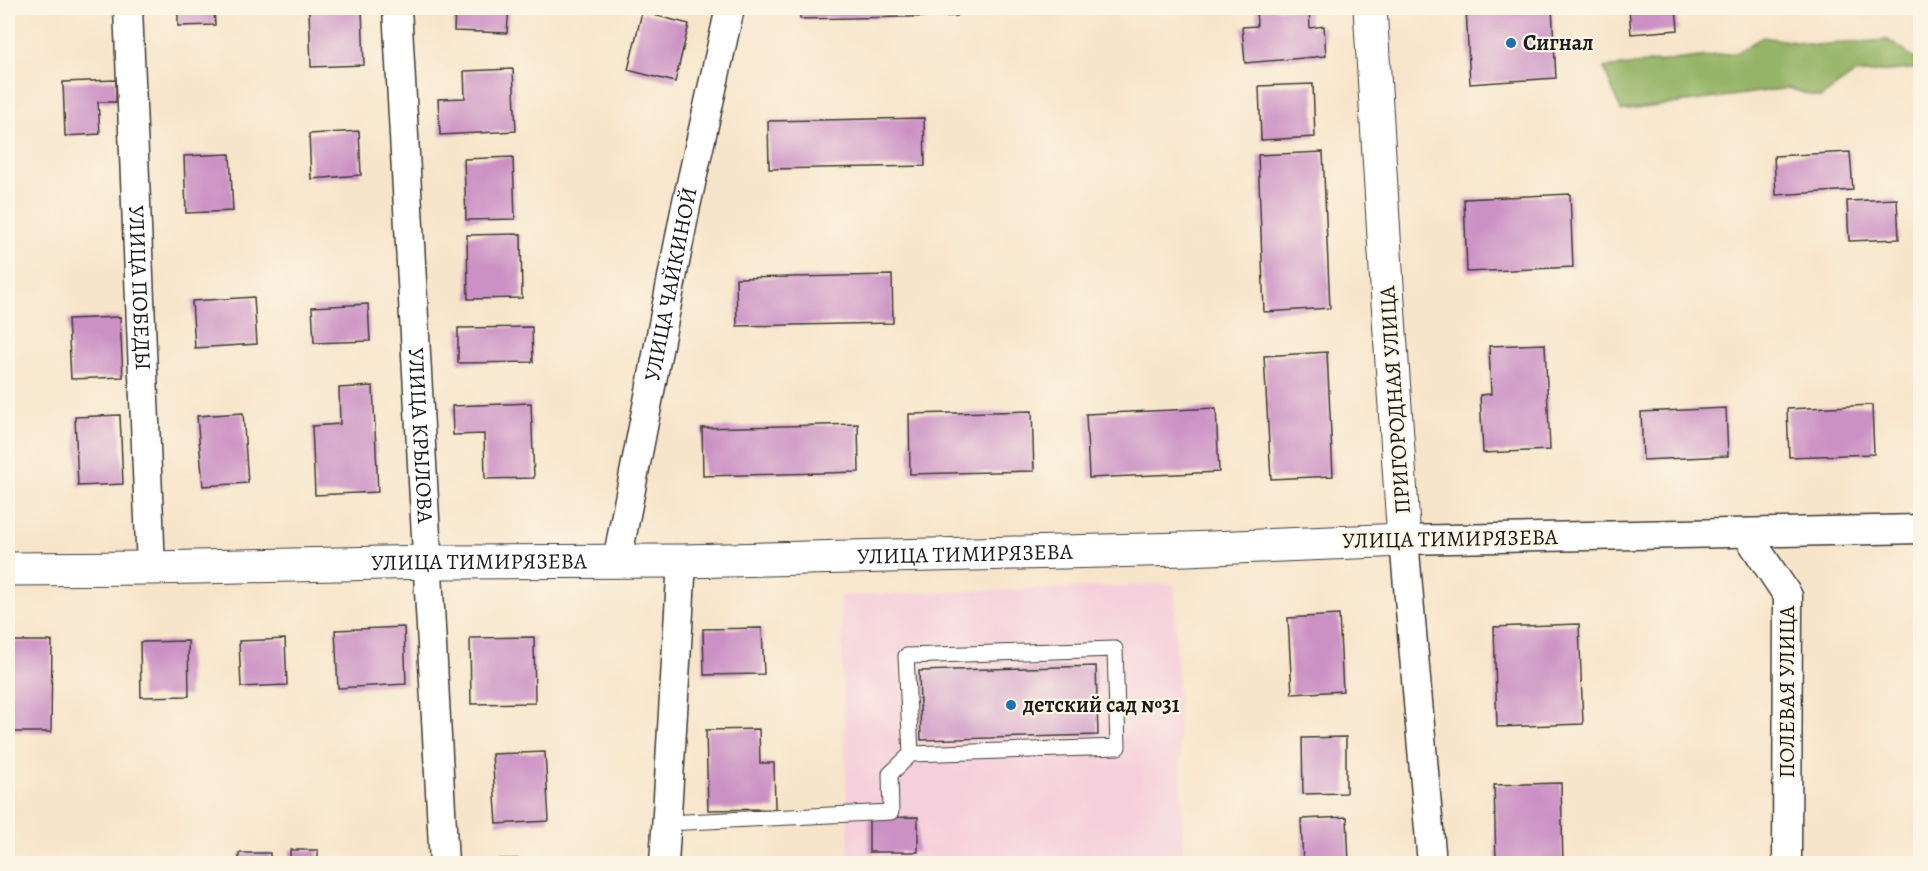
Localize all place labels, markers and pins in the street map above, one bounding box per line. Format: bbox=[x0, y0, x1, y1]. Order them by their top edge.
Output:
place label: Сигнал bbox=[1523, 28, 1594, 58]
marker: Сигнал bbox=[1504, 36, 1518, 50]
place label: детский сад №31 bbox=[1022, 690, 1180, 720]
marker: детский сад №31 bbox=[1004, 698, 1018, 712]

